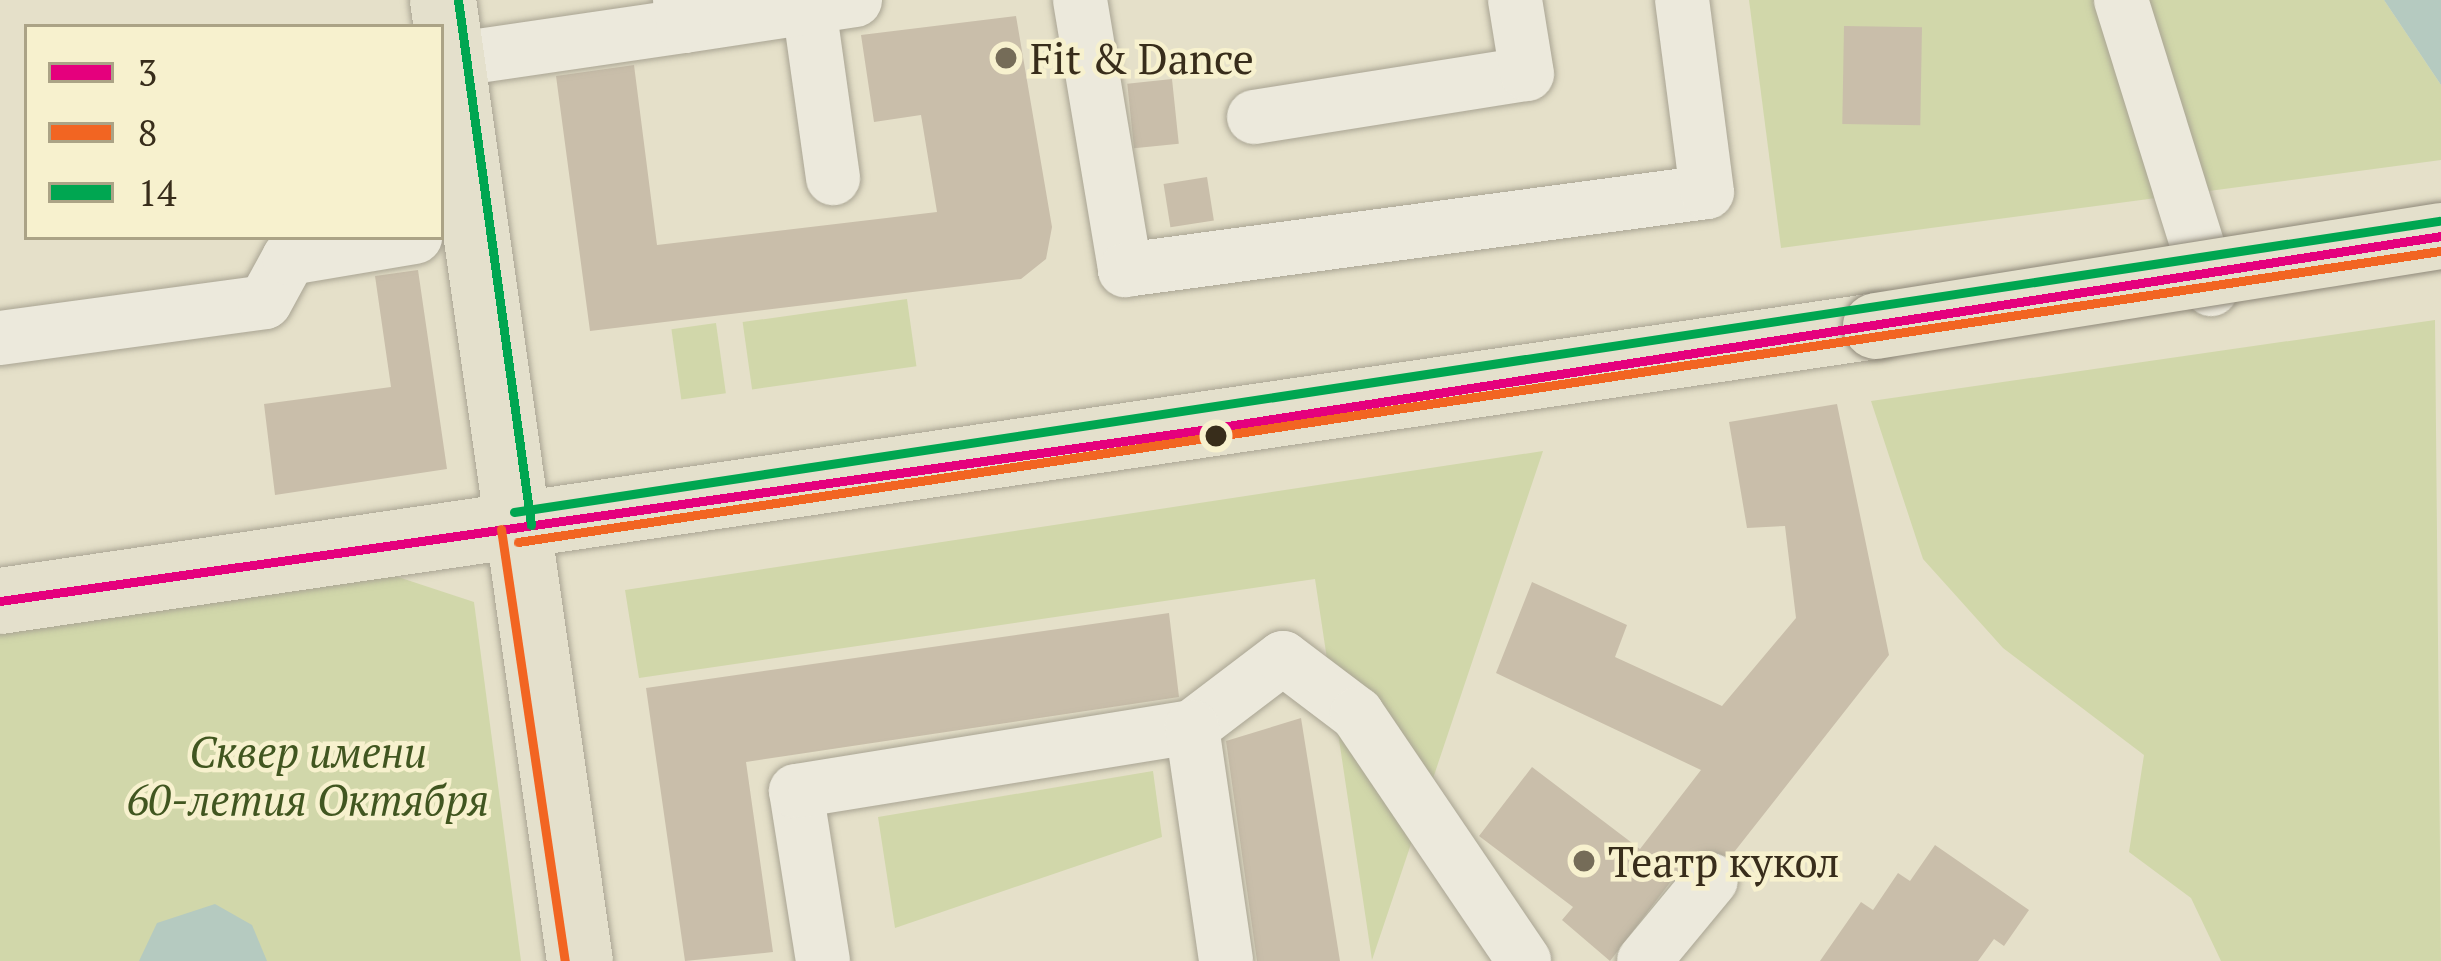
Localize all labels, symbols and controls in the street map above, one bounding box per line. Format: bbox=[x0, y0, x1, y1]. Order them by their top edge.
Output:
legend bbox=[24, 24, 444, 240]
place label: Fit & Dance bbox=[1030, 33, 1254, 83]
marker: Fit & Dance bbox=[993, 45, 1019, 71]
text: 3 bbox=[138, 49, 157, 96]
text: 8 bbox=[138, 109, 157, 156]
text: 14 bbox=[138, 169, 176, 216]
unlabelled marker bbox=[1205, 425, 1227, 447]
park label: Сквер имени 60-летия Октября bbox=[127, 726, 489, 825]
place label: Театр кукол bbox=[1608, 836, 1840, 886]
marker: Театр кукол bbox=[1571, 848, 1597, 874]

